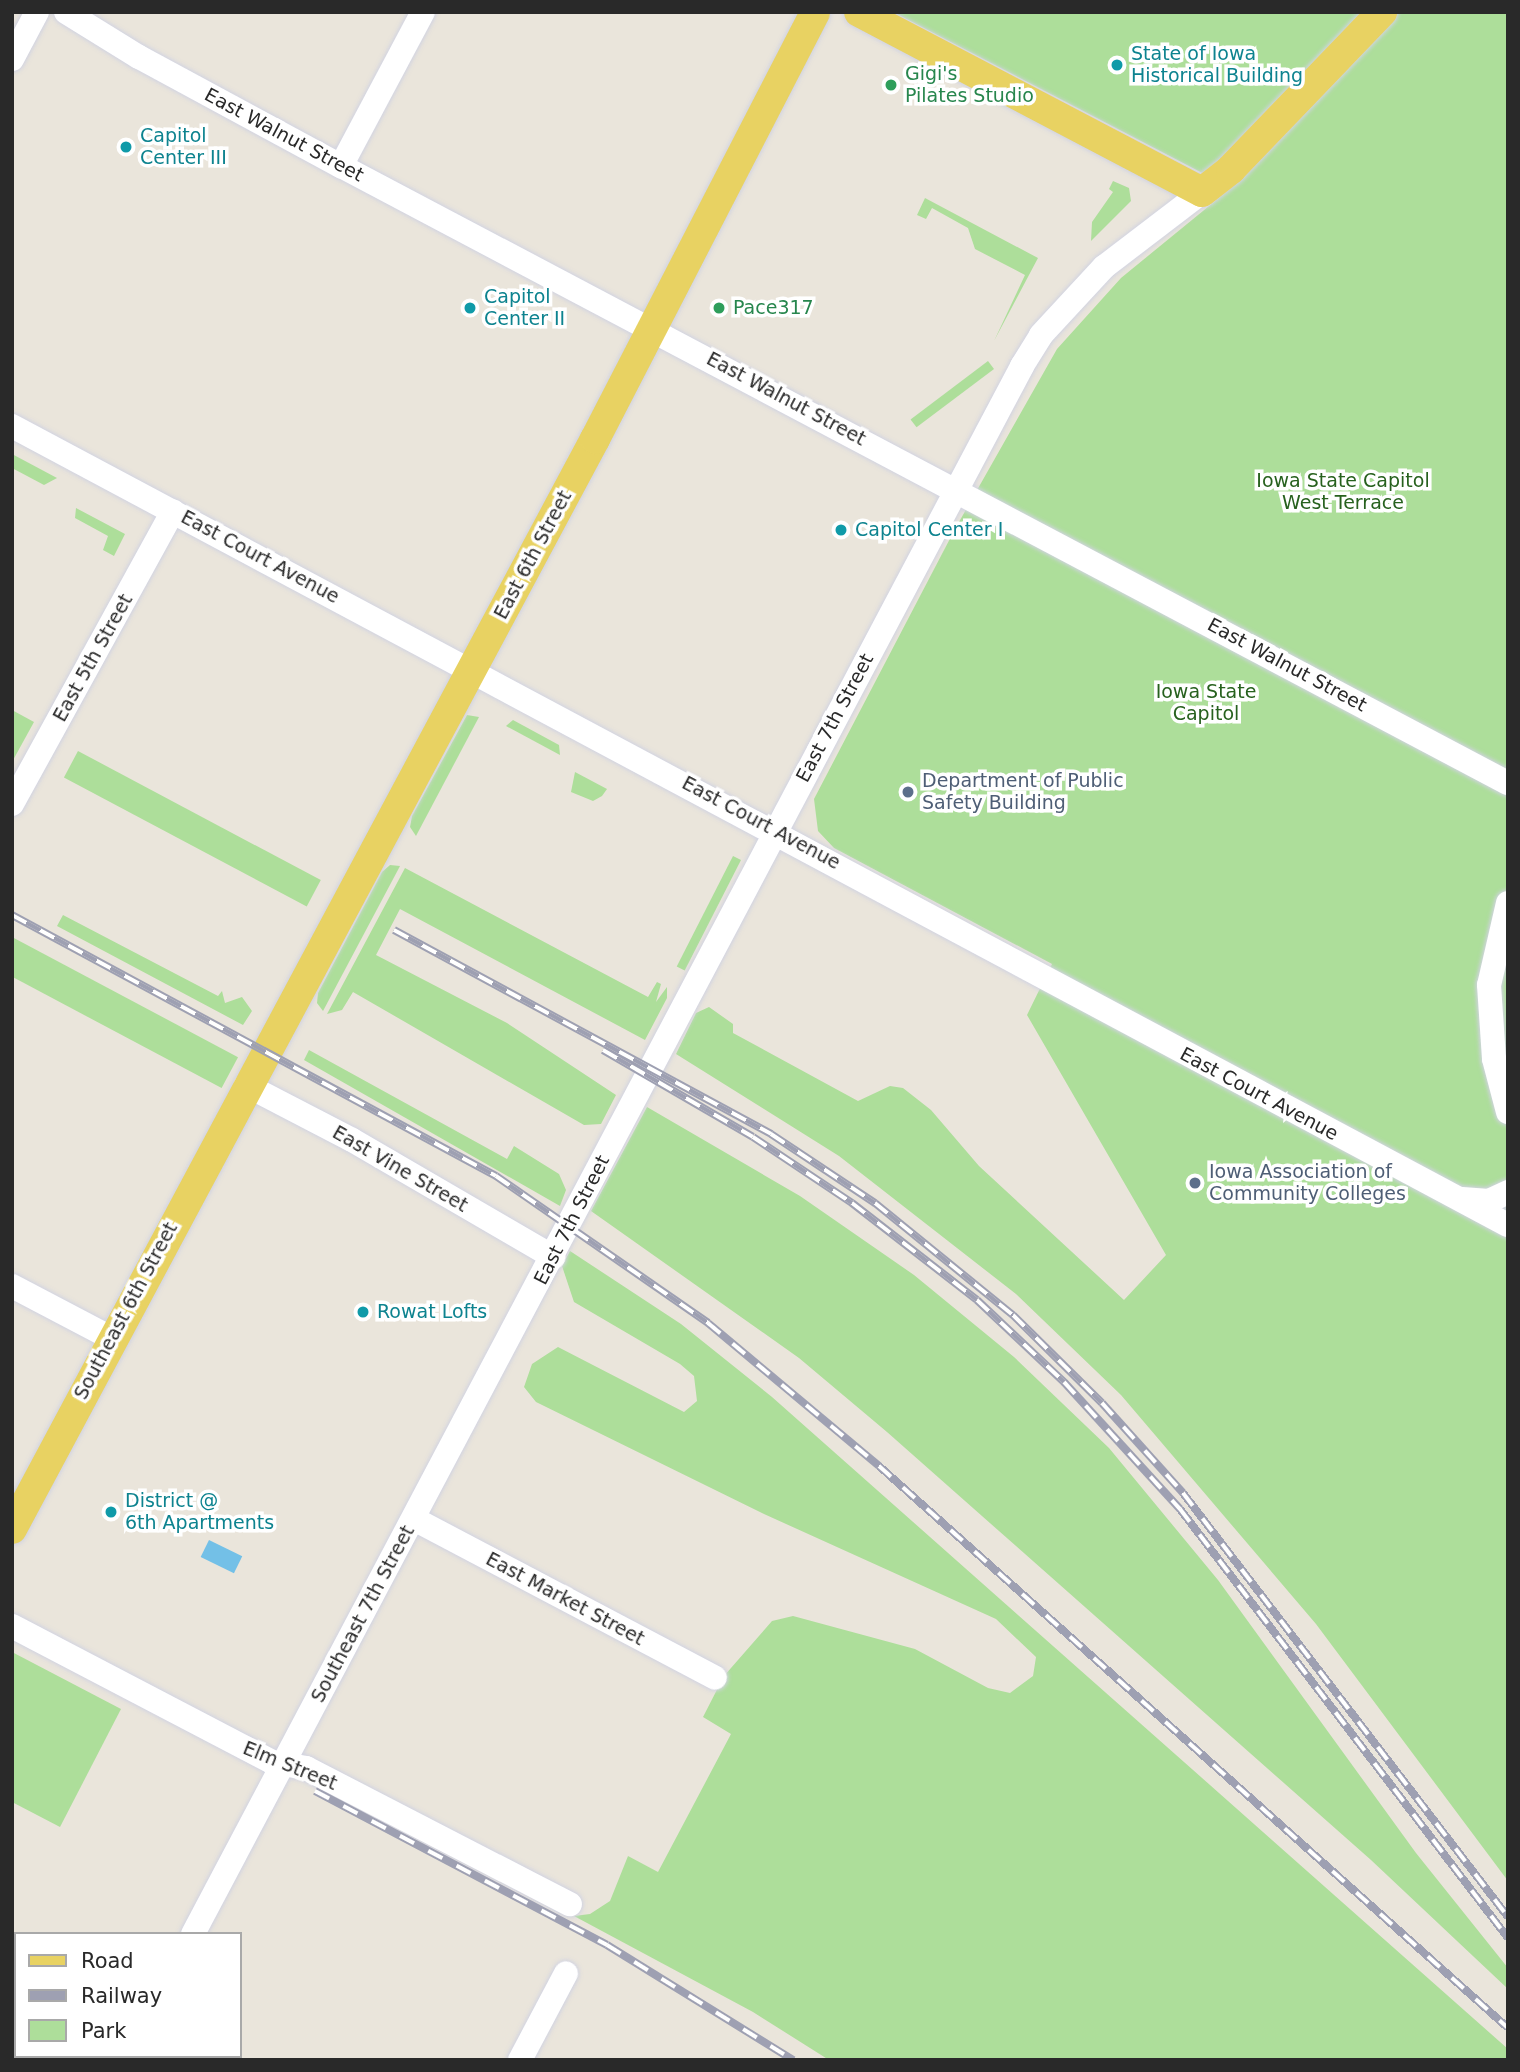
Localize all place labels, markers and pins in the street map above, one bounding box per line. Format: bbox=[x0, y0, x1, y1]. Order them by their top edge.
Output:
place label: State of Iowa Historical Building bbox=[1131, 43, 1303, 87]
marker: State of Iowa Historical Building bbox=[1109, 57, 1125, 73]
place label: Gigi's Pilates Studio bbox=[905, 63, 1034, 107]
marker: Gigi's Pilates Studio bbox=[883, 77, 899, 93]
place label: Capitol Center III bbox=[140, 125, 227, 169]
marker: Capitol Center III bbox=[118, 139, 134, 155]
place label: Capitol Center II bbox=[484, 286, 565, 330]
place label: Pace317 bbox=[733, 297, 814, 319]
marker: Capitol Center II bbox=[462, 300, 478, 316]
marker: Pace317 bbox=[711, 300, 727, 316]
place label: Capitol Center I bbox=[855, 519, 1003, 541]
marker: Capitol Center I bbox=[833, 522, 849, 538]
place label: Department of Public Safety Building bbox=[922, 770, 1124, 814]
marker: Department of Public Safety Building bbox=[900, 784, 916, 800]
place label: Iowa Association of Community Colleges bbox=[1209, 1161, 1406, 1205]
marker: Iowa Association of Community Colleges bbox=[1187, 1175, 1203, 1191]
place label: Rowat Lofts bbox=[377, 1301, 487, 1323]
marker: Rowat Lofts bbox=[355, 1304, 371, 1320]
place label: District @ 6th Apartments bbox=[125, 1490, 274, 1534]
marker: District @ 6th Apartments bbox=[103, 1504, 119, 1520]

